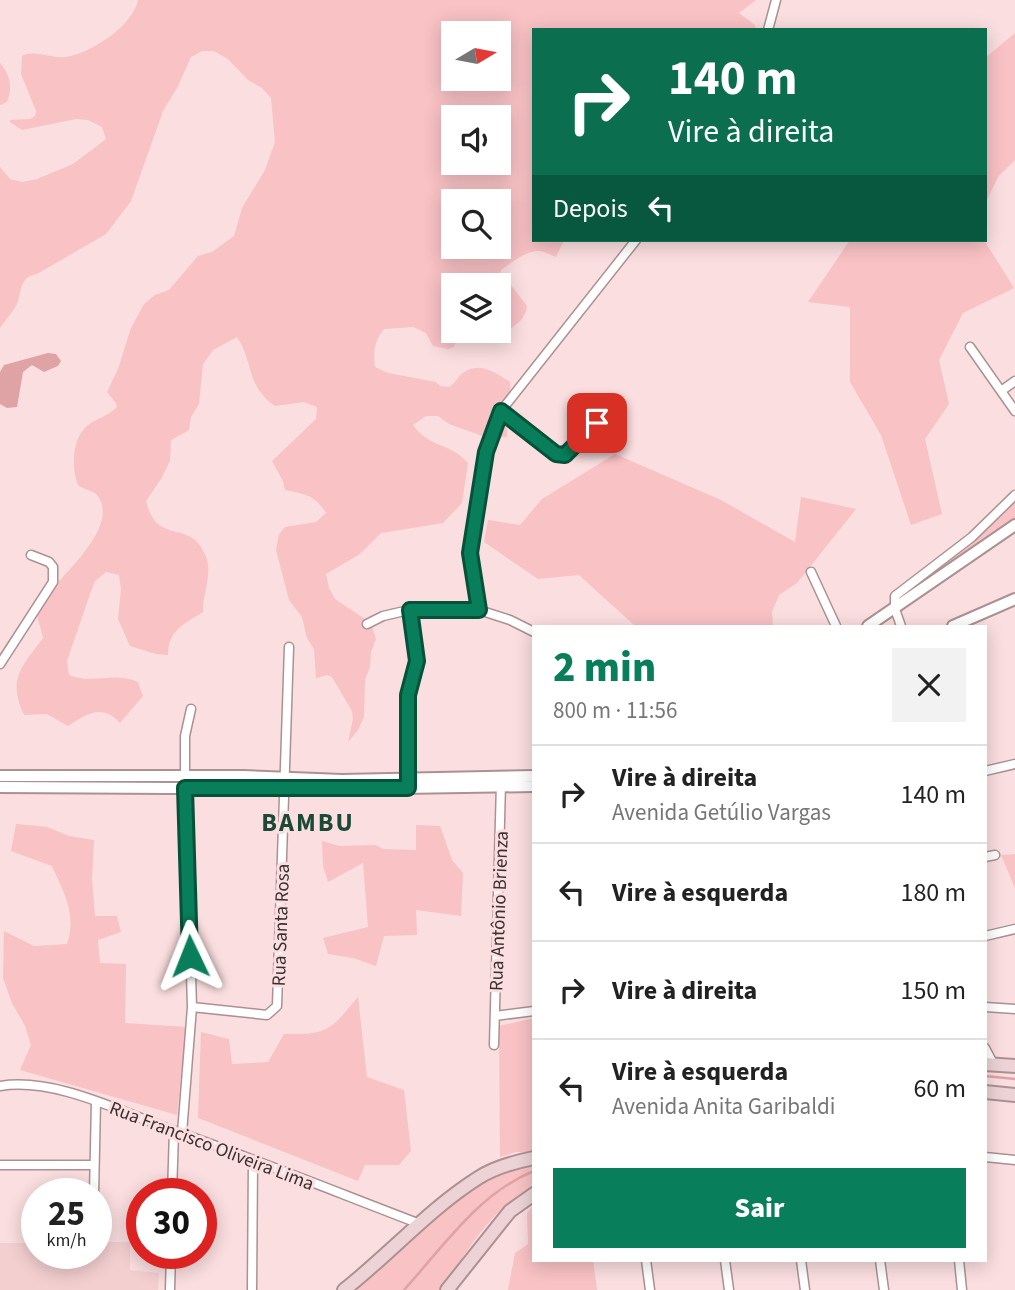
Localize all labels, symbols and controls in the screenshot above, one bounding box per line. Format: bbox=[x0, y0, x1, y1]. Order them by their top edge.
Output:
north arrow bbox=[441, 21, 511, 91]
map controls bbox=[441, 21, 511, 343]
text: 140 m bbox=[668, 44, 797, 114]
icon: right bbox=[553, 56, 644, 147]
button: sound bbox=[441, 105, 511, 175]
text: Vire à direita bbox=[668, 109, 834, 155]
button: search bbox=[441, 189, 511, 259]
icon: left bbox=[642, 189, 680, 227]
text: Depois bbox=[553, 190, 628, 227]
button: layers bbox=[441, 273, 511, 343]
pin bbox=[567, 393, 627, 453]
icon: arrive bbox=[578, 404, 616, 442]
text: 2 min bbox=[553, 638, 656, 698]
button: close bbox=[892, 648, 966, 722]
text: 800 m · 11:56 bbox=[553, 694, 677, 727]
text: Vire à direita bbox=[612, 759, 757, 796]
icon: right bbox=[553, 775, 591, 813]
text: 140 m bbox=[900, 776, 966, 813]
text: Avenida Getúlio Vargas bbox=[612, 796, 831, 829]
district label: BAMBU bbox=[261, 804, 355, 841]
street label: Rua Antônio Brienza bbox=[483, 830, 516, 992]
street label: Rua Santa Rosa bbox=[266, 863, 297, 987]
icon: left bbox=[553, 873, 591, 911]
text: Vire à esquerda bbox=[612, 874, 788, 911]
text: 180 m bbox=[900, 874, 966, 911]
position arrow bbox=[153, 919, 227, 993]
icon: right bbox=[553, 971, 591, 1009]
text: Vire à direita bbox=[612, 972, 757, 1009]
text: 150 m bbox=[900, 972, 966, 1009]
text: Vire à esquerda bbox=[612, 1053, 788, 1090]
icon: left bbox=[553, 1069, 591, 1107]
text: 60 m bbox=[913, 1070, 966, 1107]
text: Avenida Anita Garibaldi bbox=[612, 1090, 836, 1123]
street label: Rua Francisco Oliveira Lima bbox=[105, 1095, 318, 1198]
button: Sair bbox=[553, 1168, 966, 1248]
speed limit sign: 30 bbox=[126, 1178, 217, 1269]
text: 25 bbox=[48, 1189, 85, 1239]
text: km/h bbox=[47, 1228, 86, 1253]

